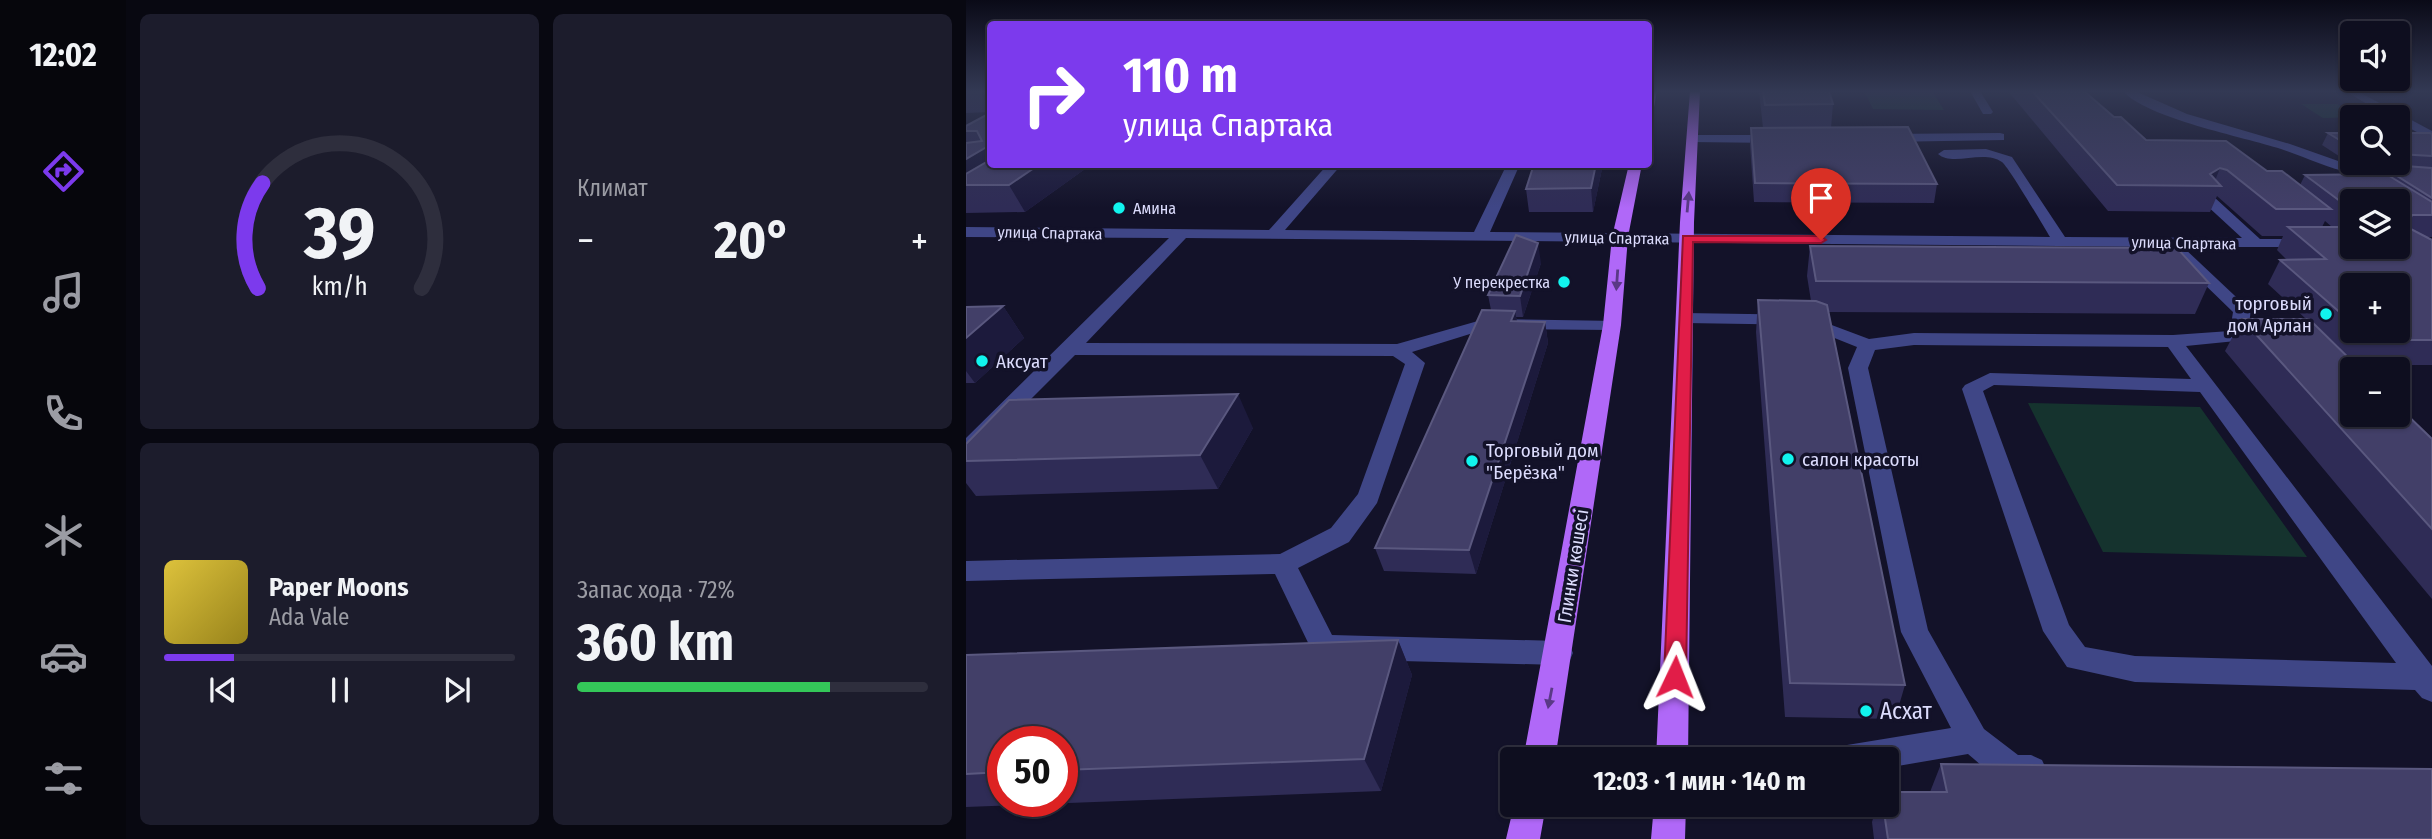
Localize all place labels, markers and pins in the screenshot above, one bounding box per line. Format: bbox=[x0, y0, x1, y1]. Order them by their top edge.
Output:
pin bbox=[1791, 168, 1851, 240]
place label: Амина bbox=[1133, 199, 1176, 218]
marker: Амина bbox=[1111, 200, 1127, 216]
place label: У перекрестка bbox=[1452, 273, 1550, 292]
marker: У перекрестка bbox=[1556, 274, 1572, 290]
place label: торговый дом Арлан bbox=[2227, 292, 2312, 337]
marker: торговый дом Арлан bbox=[2318, 306, 2334, 322]
place label: Аксуат bbox=[996, 350, 1048, 373]
marker: Аксуат bbox=[974, 353, 990, 369]
place label: Торговый дом "Берёзка" bbox=[1486, 439, 1599, 484]
place label: салон красоты bbox=[1802, 448, 1919, 471]
marker: салон красоты bbox=[1780, 451, 1796, 467]
marker: Торговый дом "Берёзка" bbox=[1464, 453, 1480, 469]
place label: Асхат bbox=[1880, 697, 1932, 725]
marker: Асхат bbox=[1858, 703, 1874, 719]

